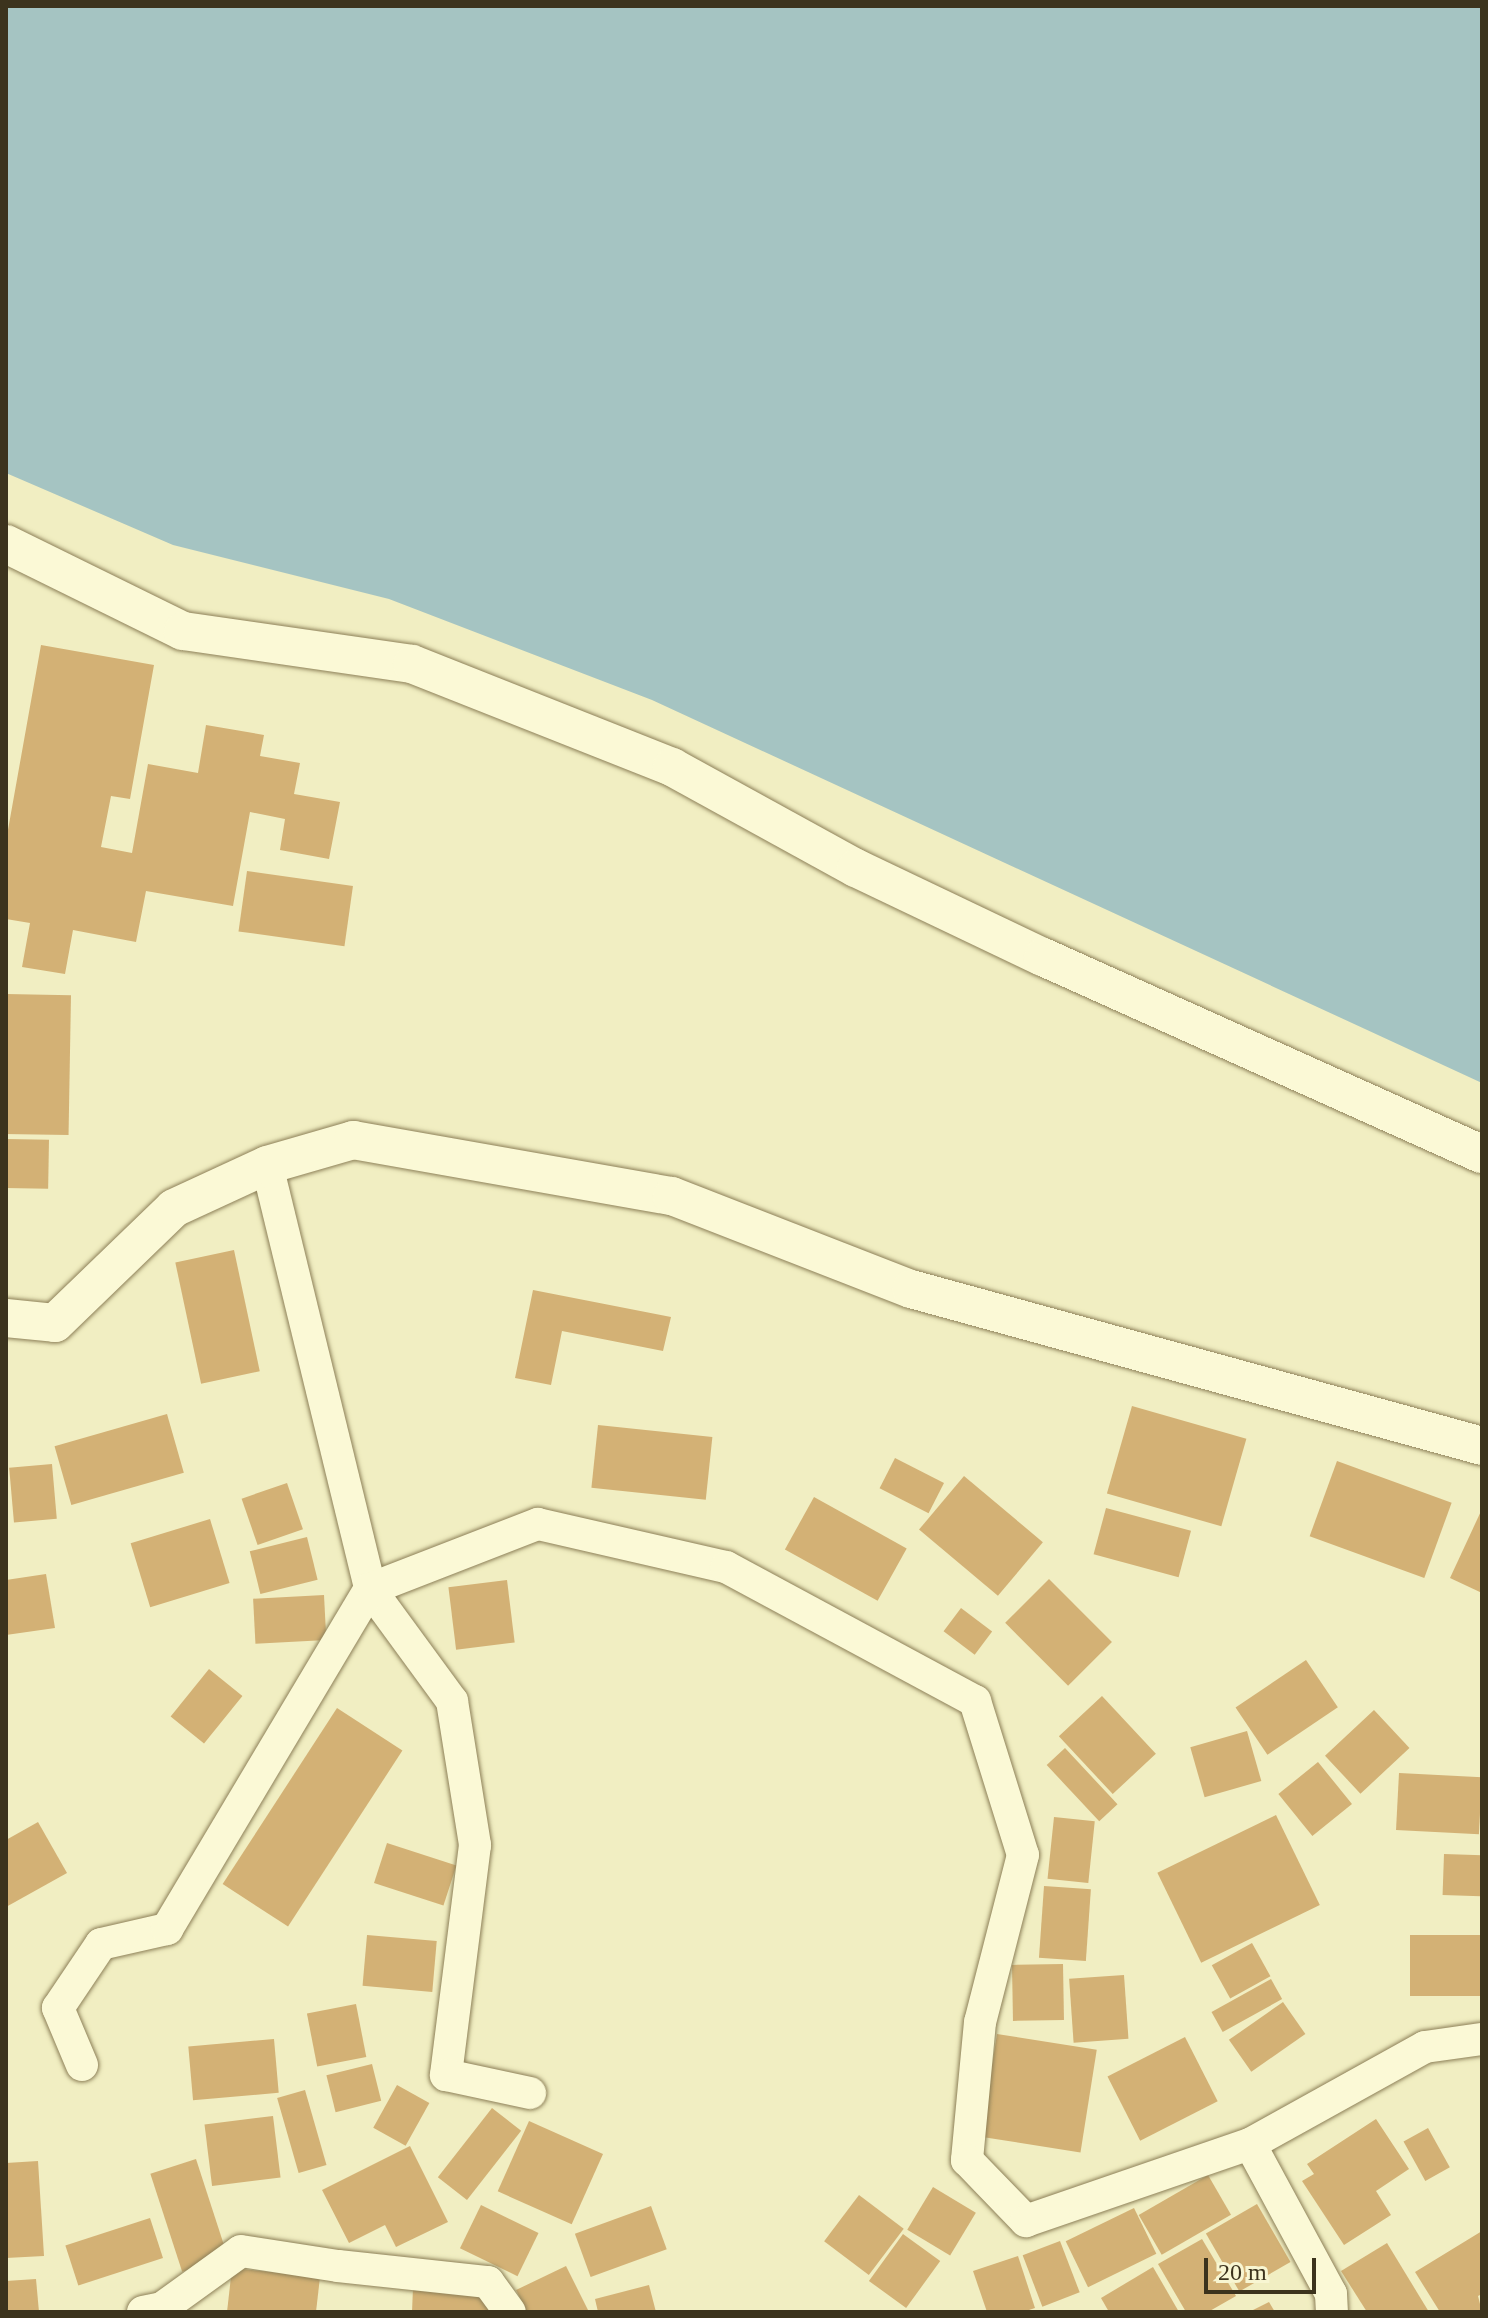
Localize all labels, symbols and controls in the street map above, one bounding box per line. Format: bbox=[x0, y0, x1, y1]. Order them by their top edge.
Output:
scale bar bbox=[1208, 2242, 1320, 2292]
text: 20 m bbox=[1218, 2259, 1267, 2285]

